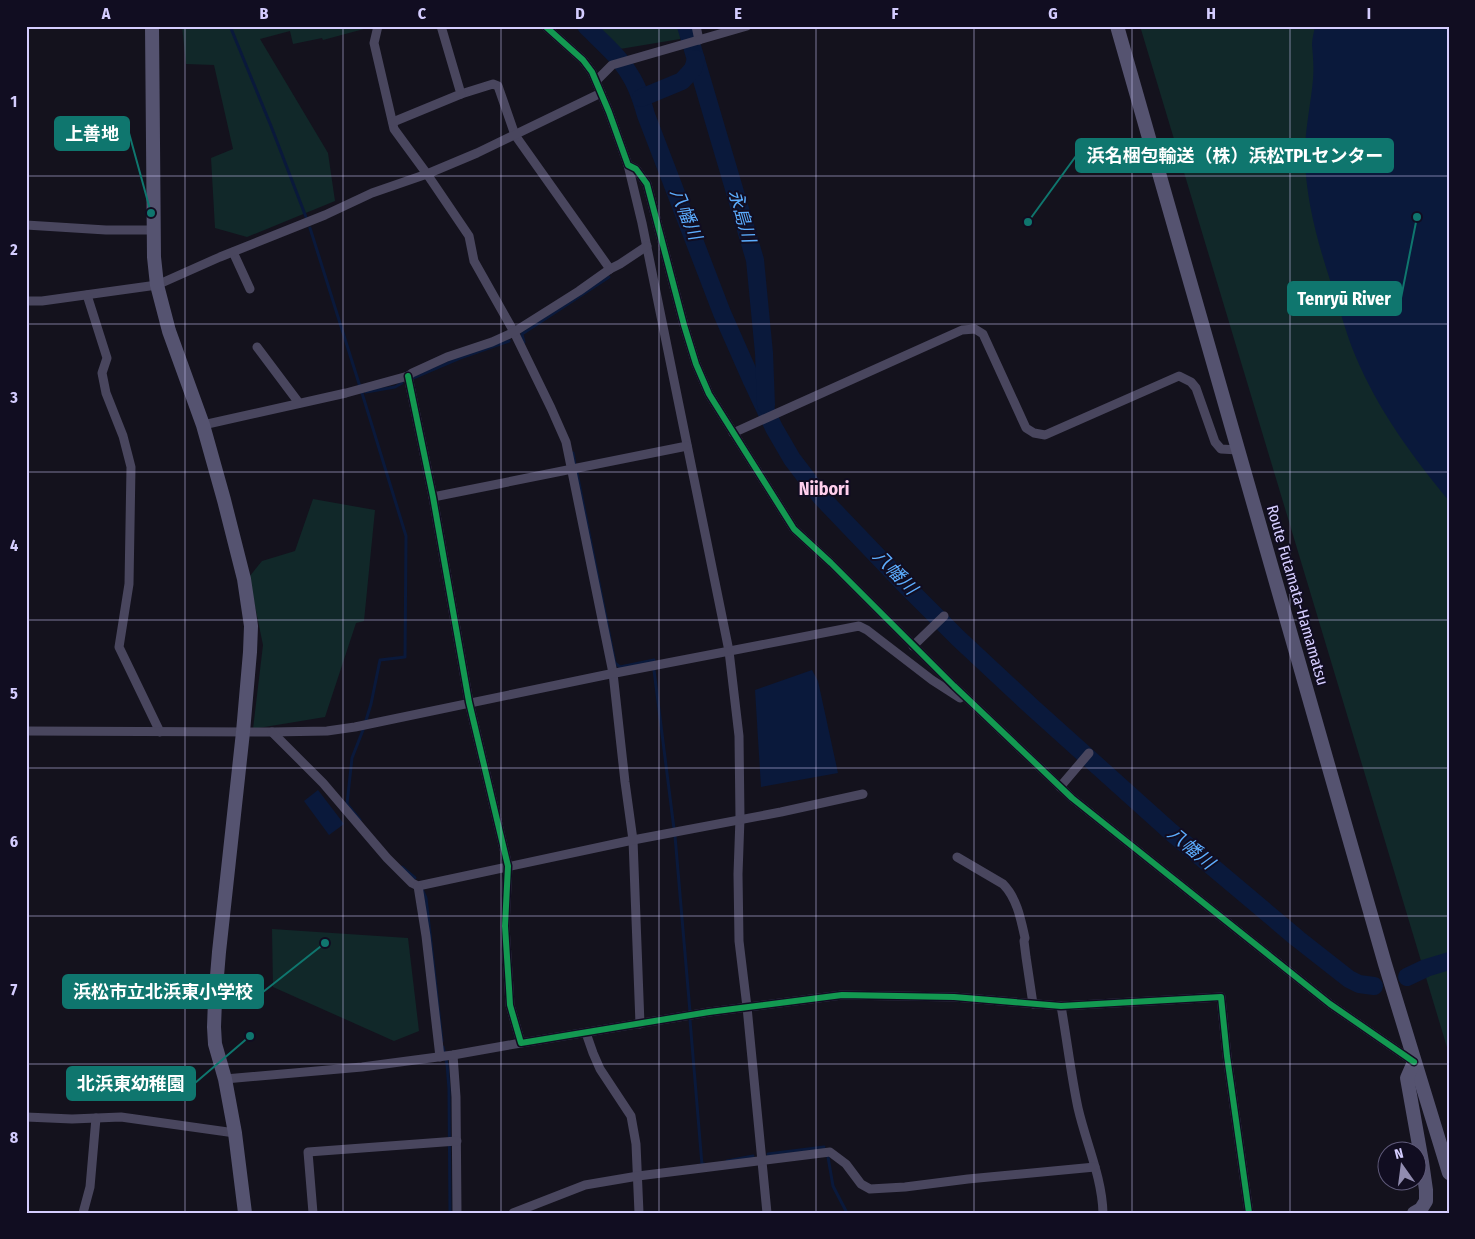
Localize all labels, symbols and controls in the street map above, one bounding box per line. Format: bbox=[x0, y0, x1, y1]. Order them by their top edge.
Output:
text: A bbox=[101, 4, 111, 23]
text: B bbox=[260, 4, 269, 23]
text: C bbox=[418, 4, 427, 23]
text: D bbox=[575, 4, 585, 23]
text: E bbox=[734, 4, 742, 23]
text: F bbox=[891, 4, 899, 23]
text: G bbox=[1048, 4, 1058, 23]
text: H bbox=[1206, 4, 1216, 23]
text: I bbox=[1367, 4, 1371, 23]
text: 1 bbox=[11, 92, 17, 111]
callout: 上善地 bbox=[55, 117, 129, 150]
text: 上善地 bbox=[65, 123, 119, 145]
callout: 浜名梱包輸送（株）浜松TPLセンター bbox=[1076, 139, 1393, 172]
text: 浜名梱包輸送（株）浜松TPLセンター bbox=[1087, 145, 1383, 167]
water label: 八幡川 bbox=[666, 185, 707, 245]
water label: 永島川 bbox=[724, 187, 761, 247]
text: 2 bbox=[9, 240, 18, 259]
callout: Tenryū River bbox=[1288, 282, 1401, 315]
text: Tenryū River bbox=[1297, 288, 1391, 310]
text: 3 bbox=[9, 388, 18, 407]
district label: Niibori bbox=[799, 478, 849, 500]
street label: Route Futamata-Hamamatsu bbox=[1263, 503, 1332, 688]
text: 4 bbox=[10, 536, 18, 555]
water label: 八幡川 bbox=[868, 545, 923, 601]
text: 5 bbox=[10, 684, 18, 703]
water label: 八幡川 bbox=[1163, 822, 1220, 875]
text: 6 bbox=[10, 832, 18, 851]
callout: 浜松市立北浜東小学校 bbox=[63, 975, 263, 1008]
text: 7 bbox=[11, 980, 18, 999]
text: 浜松市立北浜東小学校 bbox=[73, 981, 253, 1003]
callout: 北浜東幼稚園 bbox=[67, 1067, 195, 1100]
text: 北浜東幼稚園 bbox=[77, 1073, 185, 1095]
text: 8 bbox=[10, 1128, 19, 1147]
north arrow bbox=[1378, 1142, 1428, 1192]
text: N bbox=[1393, 1145, 1405, 1163]

